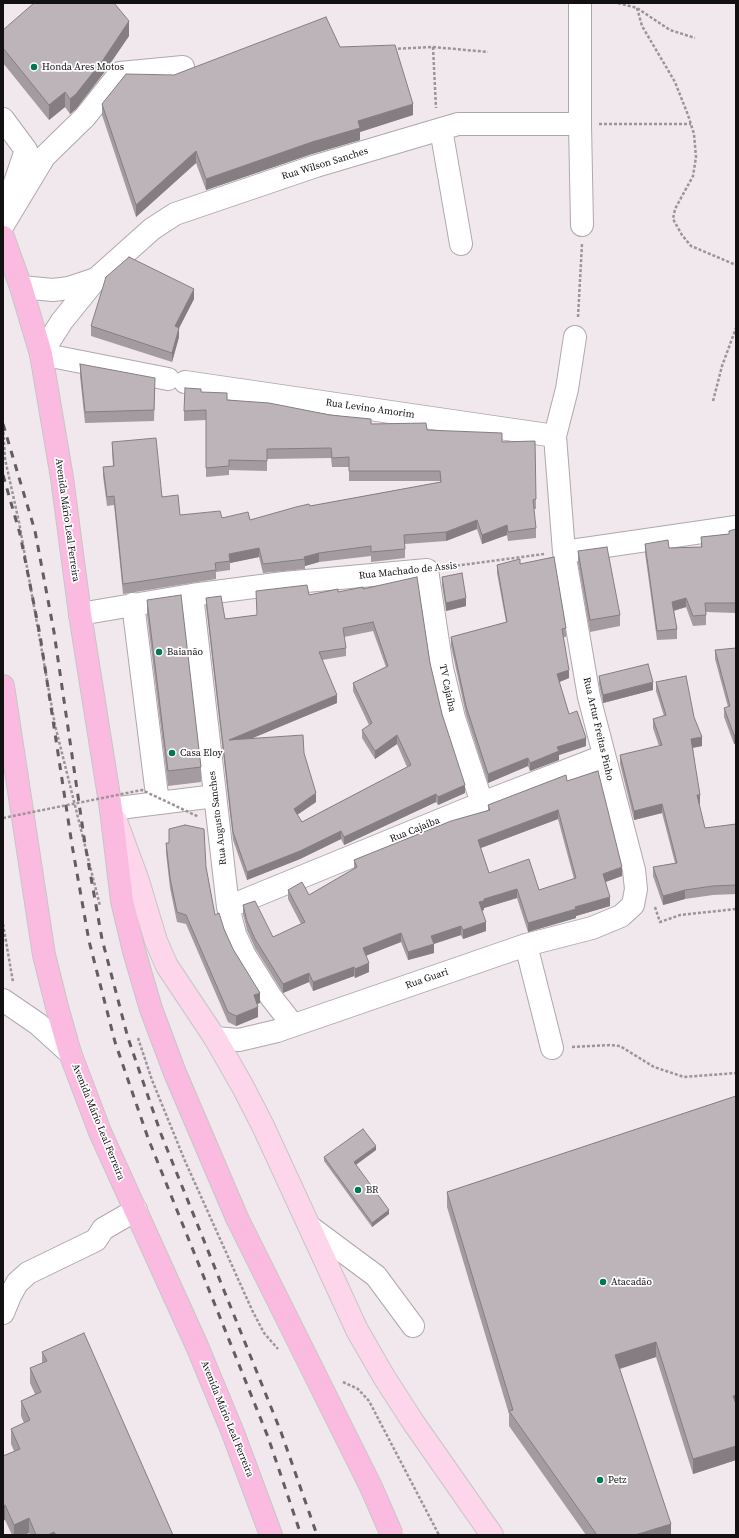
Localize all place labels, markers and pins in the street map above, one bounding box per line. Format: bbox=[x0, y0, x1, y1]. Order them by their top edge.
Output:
place label: Honda Ares Motos bbox=[42, 61, 124, 73]
marker: Honda Ares Motos bbox=[29, 62, 39, 72]
place label: Baianão bbox=[167, 646, 203, 658]
marker: Baianão bbox=[154, 647, 164, 657]
place label: Casa Eloy bbox=[180, 747, 223, 759]
marker: Casa Eloy bbox=[167, 748, 177, 758]
place label: BR bbox=[366, 1184, 379, 1196]
marker: BR bbox=[353, 1185, 363, 1195]
place label: Atacadão bbox=[611, 1276, 652, 1288]
marker: Atacadão bbox=[598, 1277, 608, 1287]
place label: Petz bbox=[608, 1474, 627, 1486]
marker: Petz bbox=[595, 1475, 605, 1485]

